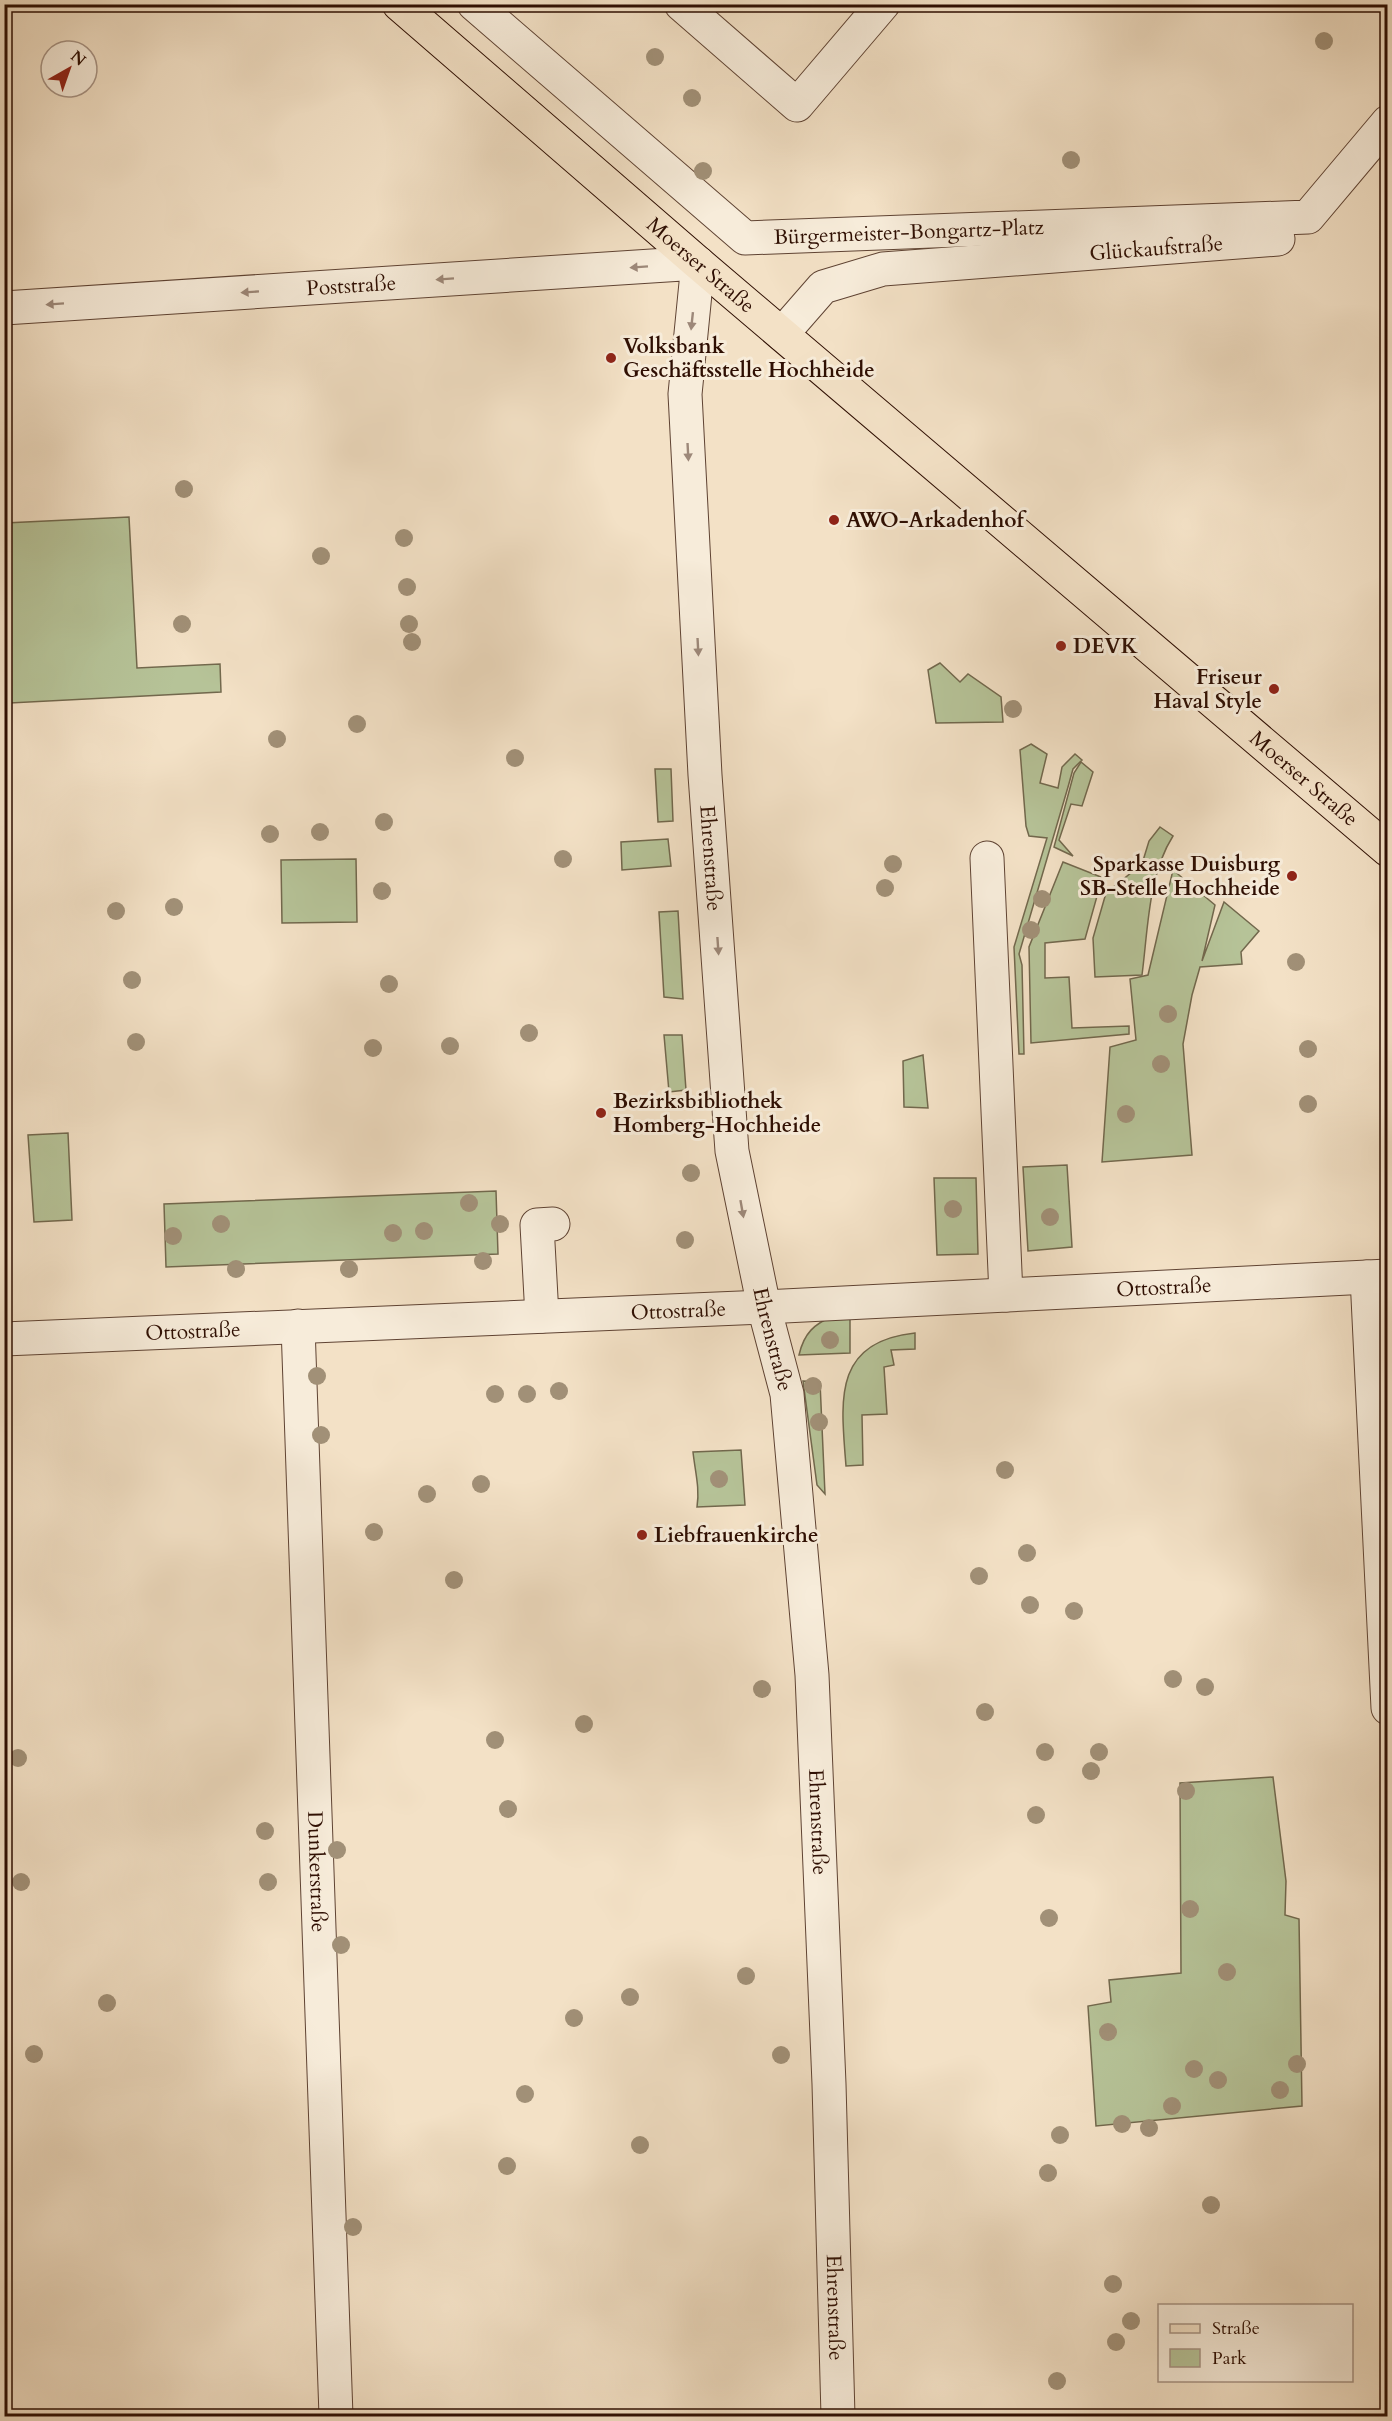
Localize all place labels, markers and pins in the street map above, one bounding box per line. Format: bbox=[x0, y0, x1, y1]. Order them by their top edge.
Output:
place label: Volksbank Geschäftsstelle Hochheide bbox=[623, 332, 875, 385]
marker: Volksbank Geschäftsstelle Hochheide bbox=[604, 351, 618, 365]
place label: AWO-Arkadenhof bbox=[846, 506, 1027, 535]
marker: AWO-Arkadenhof bbox=[827, 513, 841, 527]
place label: DEVK bbox=[1073, 632, 1138, 661]
marker: DEVK bbox=[1054, 639, 1068, 653]
place label: Friseur Haval Style bbox=[1153, 663, 1263, 716]
marker: Friseur Haval Style bbox=[1267, 682, 1281, 696]
place label: Sparkasse Duisburg SB-Stelle Hochheide bbox=[1080, 850, 1280, 903]
marker: Sparkasse Duisburg SB-Stelle Hochheide bbox=[1285, 869, 1299, 883]
place label: Bezirksbibliothek Homberg-Hochheide bbox=[613, 1087, 821, 1140]
marker: Bezirksbibliothek Homberg-Hochheide bbox=[594, 1106, 608, 1120]
place label: Liebfrauenkirche bbox=[654, 1521, 818, 1550]
marker: Liebfrauenkirche bbox=[635, 1528, 649, 1542]

